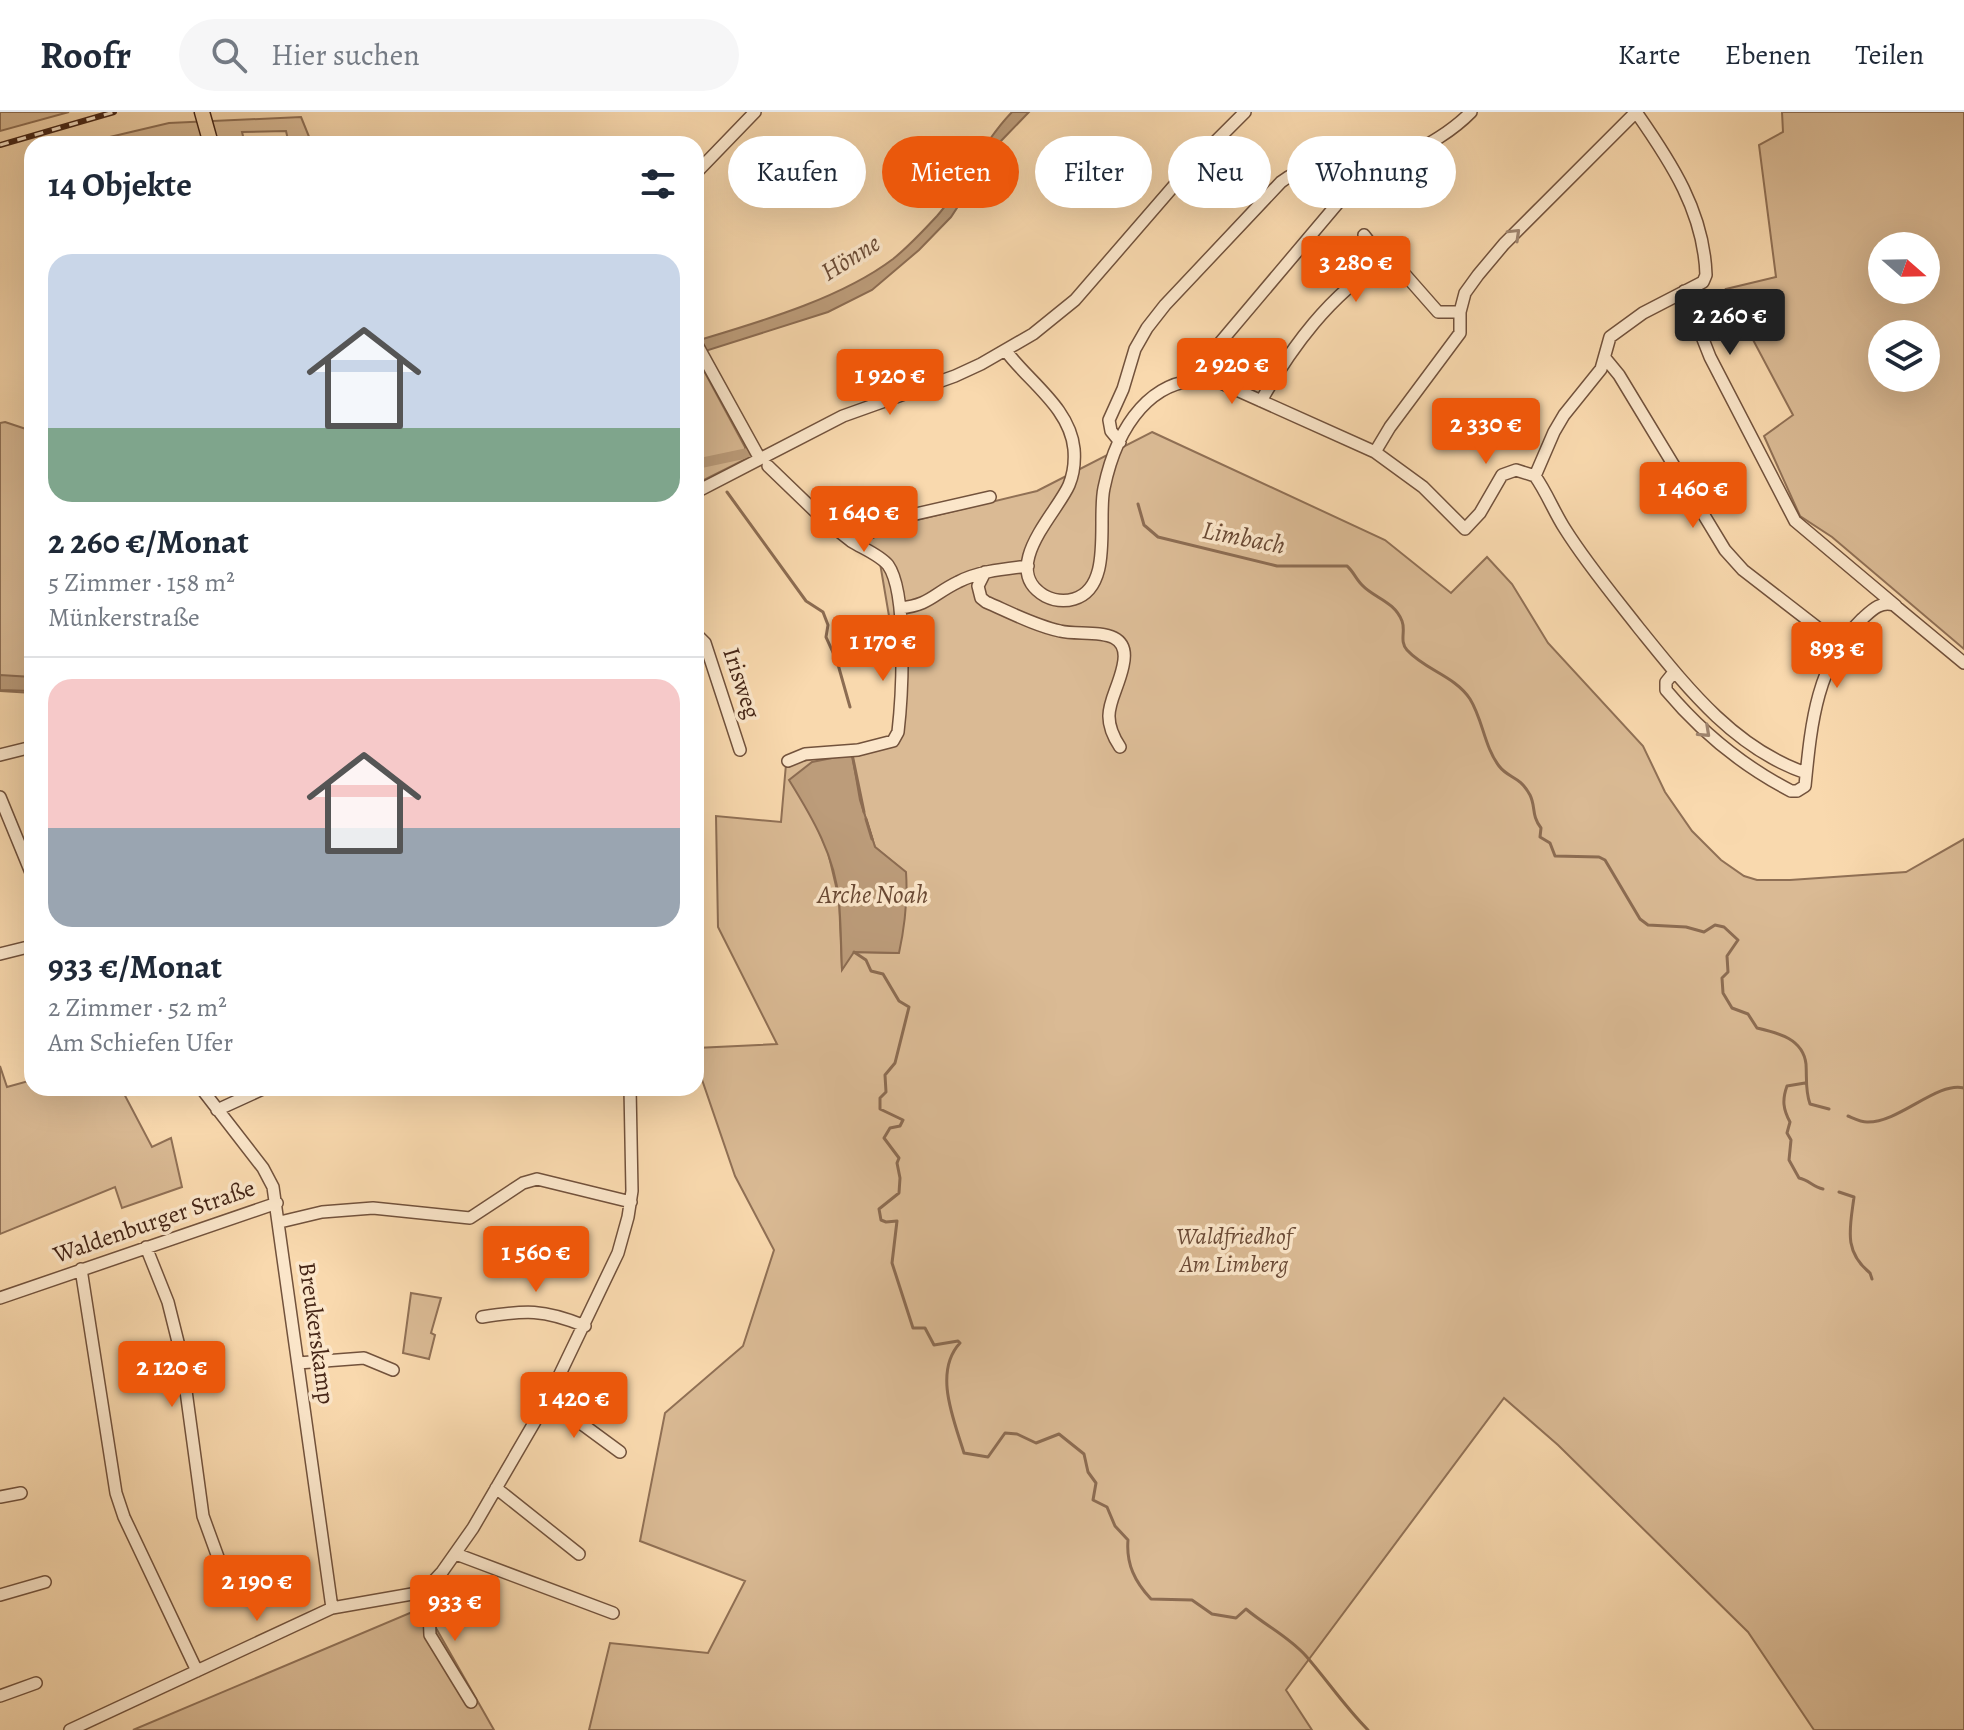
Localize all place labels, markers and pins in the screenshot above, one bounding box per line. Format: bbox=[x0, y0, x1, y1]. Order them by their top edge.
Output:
pin: 3 280 € bbox=[1282, 236, 1430, 304]
pin: 2 260 € bbox=[1656, 289, 1804, 357]
pin: 2 920 € bbox=[1158, 338, 1306, 406]
pin: 1 920 € bbox=[816, 349, 964, 417]
pin: 2 330 € bbox=[1412, 398, 1560, 466]
pin: 1 460 € bbox=[1619, 462, 1767, 530]
pin: 1 640 € bbox=[790, 486, 938, 554]
pin: 1 170 € bbox=[809, 615, 957, 683]
pin: 893 € bbox=[1781, 622, 1893, 690]
pin: 1 560 € bbox=[462, 1226, 610, 1294]
pin: 2 120 € bbox=[98, 1341, 246, 1409]
pin: 1 420 € bbox=[500, 1372, 648, 1440]
pin: 2 190 € bbox=[183, 1555, 331, 1623]
pin: 933 € bbox=[399, 1575, 511, 1643]

